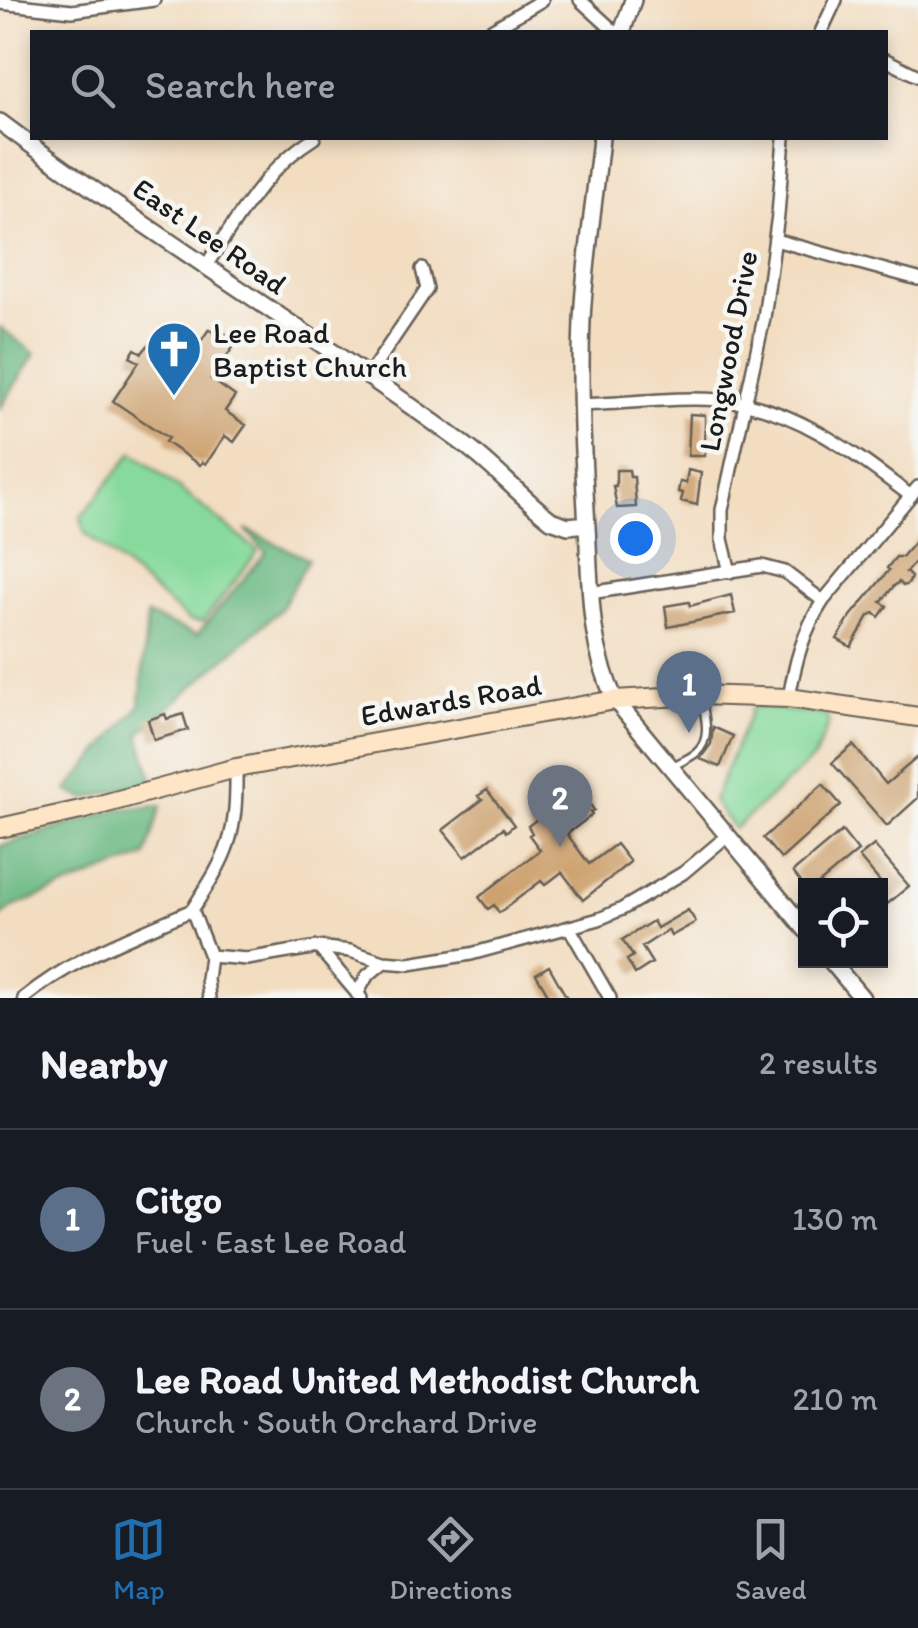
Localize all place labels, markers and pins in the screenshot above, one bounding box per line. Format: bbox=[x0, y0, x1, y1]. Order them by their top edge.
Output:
place label: Lee Road Baptist Church bbox=[213, 314, 407, 385]
church icon: Lee Road Baptist Church bbox=[144, 319, 204, 398]
pin: 1 bbox=[656, 650, 722, 733]
pin: 2 bbox=[528, 764, 592, 847]

